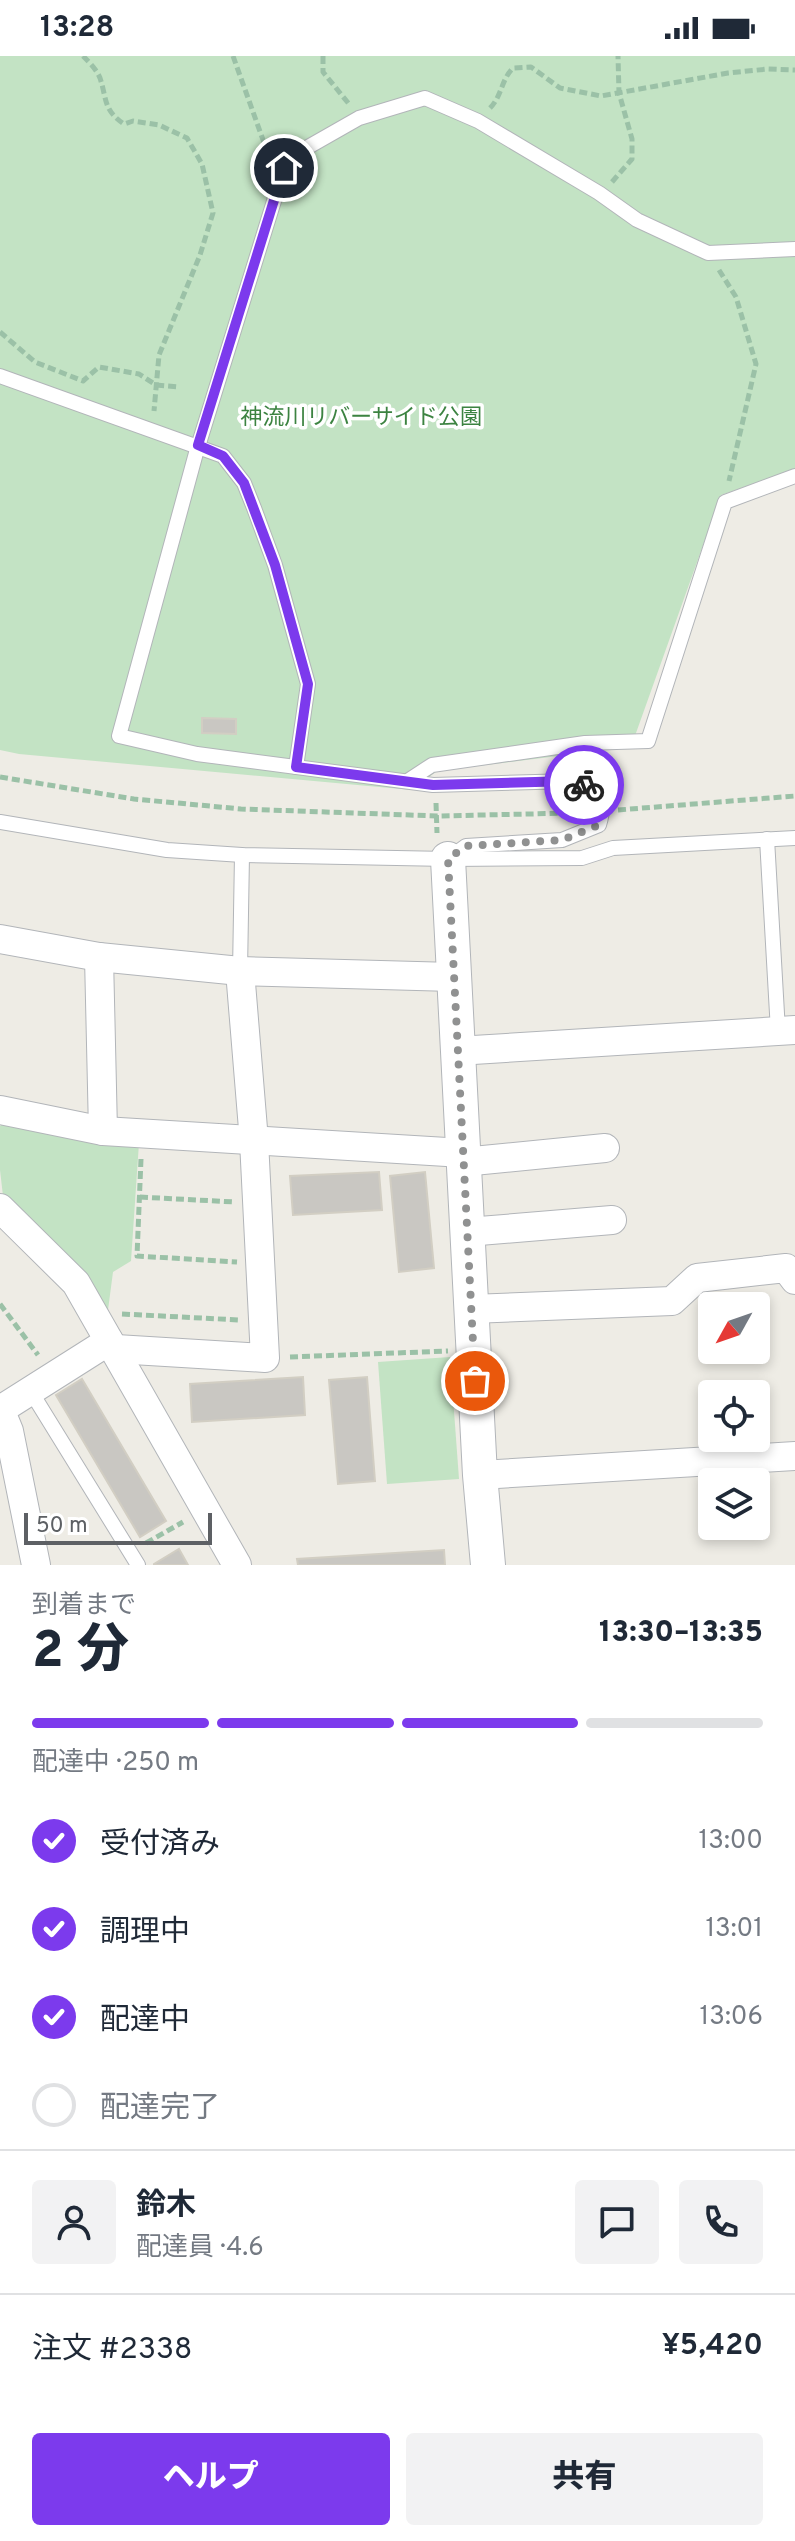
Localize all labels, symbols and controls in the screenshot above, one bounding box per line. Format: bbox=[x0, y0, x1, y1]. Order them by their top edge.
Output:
text: 13:28 bbox=[40, 10, 115, 47]
pin bbox=[250, 134, 318, 202]
icon: home bbox=[262, 146, 306, 190]
park label: 神流川リバーサイド公園 bbox=[240, 405, 482, 432]
courier bbox=[544, 745, 624, 825]
icon: bike bbox=[562, 763, 606, 807]
north arrow bbox=[698, 1292, 770, 1364]
map controls bbox=[698, 1292, 770, 1540]
pin bbox=[441, 1347, 509, 1415]
icon: bag bbox=[453, 1359, 497, 1403]
button: locate bbox=[698, 1380, 770, 1452]
button: layers bbox=[698, 1468, 770, 1540]
scale bar bbox=[24, 1509, 212, 1545]
text: 50 m bbox=[36, 1513, 88, 1540]
text: 到着まで bbox=[32, 1590, 136, 1623]
text: 13:30–13:35 bbox=[599, 1615, 763, 1652]
text: 2 分 bbox=[32, 1620, 129, 1686]
text: 配達中 · 250 m bbox=[32, 1747, 199, 1780]
icon: check bbox=[32, 1819, 76, 1863]
text: 13:00 bbox=[699, 1825, 763, 1858]
text: 受付済み bbox=[100, 1827, 220, 1864]
icon: check bbox=[32, 1907, 76, 1951]
text: 13:01 bbox=[705, 1913, 763, 1946]
text: 調理中 bbox=[100, 1915, 190, 1952]
icon: check bbox=[32, 1995, 76, 2039]
text: 13:06 bbox=[700, 2001, 763, 2034]
text: 配達中 bbox=[100, 2003, 190, 2040]
text: 配達完了 bbox=[100, 2091, 220, 2128]
button: person bbox=[32, 2180, 116, 2264]
button: chat bbox=[575, 2180, 659, 2264]
button: phone bbox=[679, 2180, 763, 2264]
text: 鈴木 bbox=[136, 2188, 196, 2225]
text: 配達員 · 4.6 bbox=[136, 2232, 264, 2265]
text: ¥5,420 bbox=[662, 2328, 763, 2365]
text: 注文 #2338 bbox=[32, 2332, 192, 2369]
button: ヘルプ bbox=[32, 2433, 390, 2525]
button: 共有 bbox=[406, 2433, 763, 2525]

